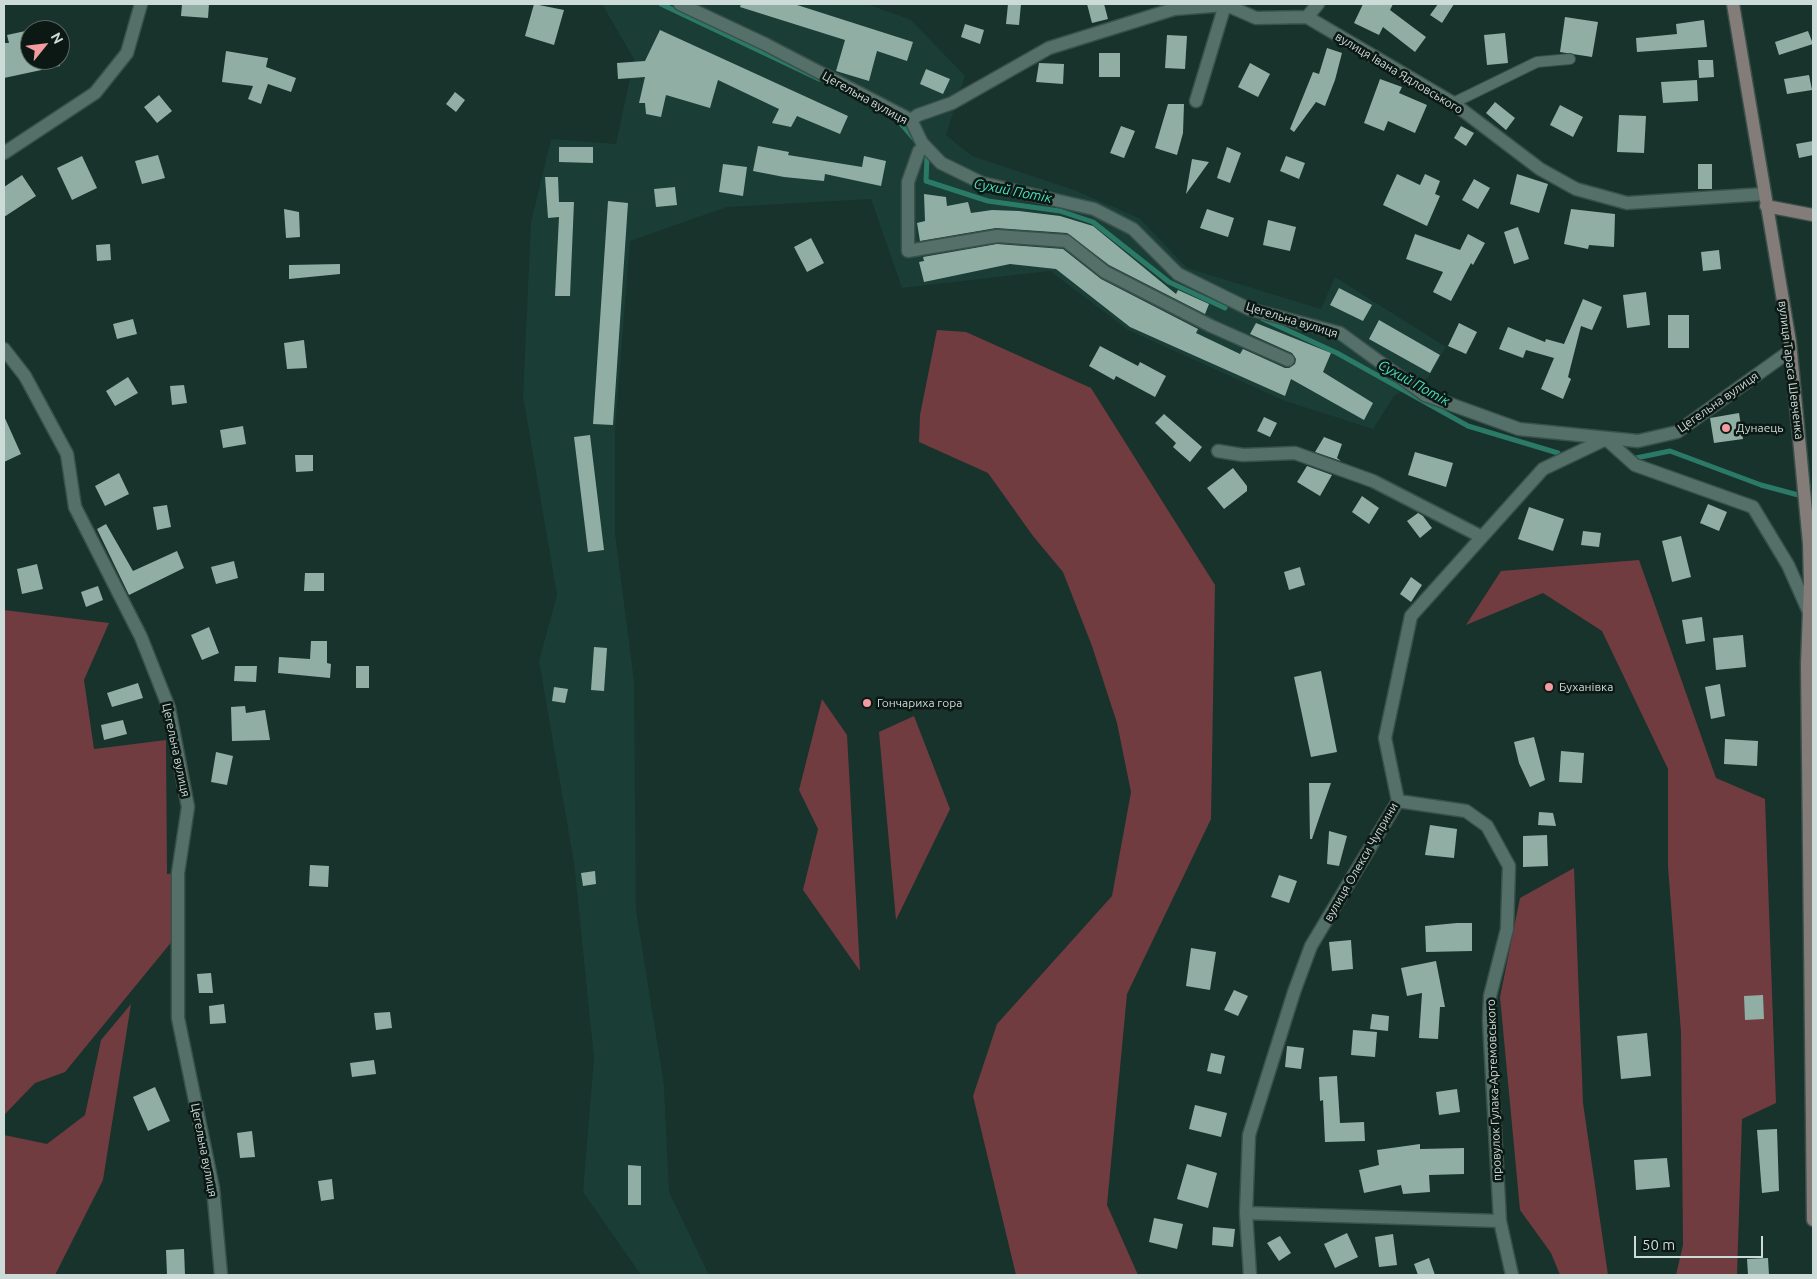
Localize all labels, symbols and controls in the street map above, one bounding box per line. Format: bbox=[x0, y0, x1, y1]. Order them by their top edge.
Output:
north arrow bbox=[20, 20, 70, 70]
street label: вулиця Івана Ядловського bbox=[1333, 29, 1465, 117]
text: N bbox=[48, 30, 67, 47]
street label: Цегельна вулиця bbox=[820, 69, 910, 127]
water label: Сухий Потік bbox=[972, 175, 1054, 207]
street label: Цегельна вулиця bbox=[1244, 299, 1340, 341]
street label: вулиця Тараса Шевченка bbox=[1775, 300, 1807, 440]
water label: Сухий Потік bbox=[1375, 356, 1453, 410]
street label: Цегельна вулиця bbox=[1675, 369, 1761, 435]
place label: Дунаець bbox=[1736, 421, 1783, 435]
marker: Дунаець bbox=[1720, 422, 1732, 434]
place label: Буханівка bbox=[1559, 680, 1613, 694]
marker: Буханівка bbox=[1543, 681, 1555, 693]
place label: Гончариха гора bbox=[877, 696, 962, 710]
marker: Гончариха гора bbox=[861, 697, 873, 709]
street label: Цегельна вулиця bbox=[159, 702, 193, 798]
street label: вулиця Олекси Чуприни bbox=[1321, 800, 1401, 924]
street label: провулок Гулака-Артемовського bbox=[1484, 999, 1504, 1181]
street label: Цегельна вулиця bbox=[188, 1102, 220, 1198]
scale bar bbox=[1637, 1226, 1766, 1258]
text: 50 m bbox=[1642, 1236, 1675, 1253]

